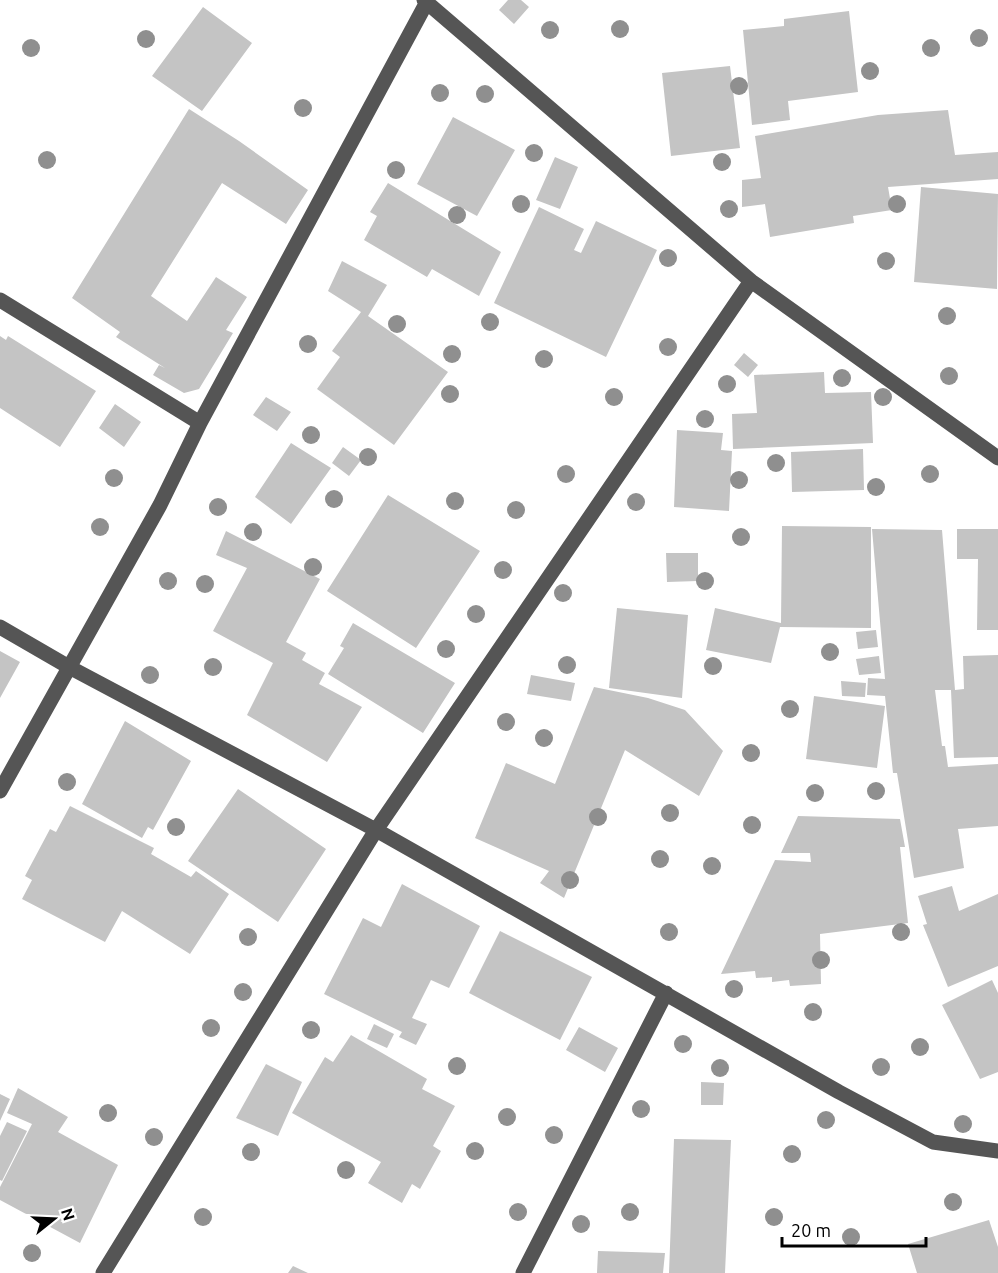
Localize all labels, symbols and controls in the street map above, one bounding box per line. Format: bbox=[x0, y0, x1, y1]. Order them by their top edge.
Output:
north arrow bbox=[24, 1189, 84, 1249]
text: N bbox=[58, 1206, 79, 1223]
scale bar bbox=[782, 1210, 926, 1248]
text: 20 m bbox=[791, 1220, 831, 1240]

